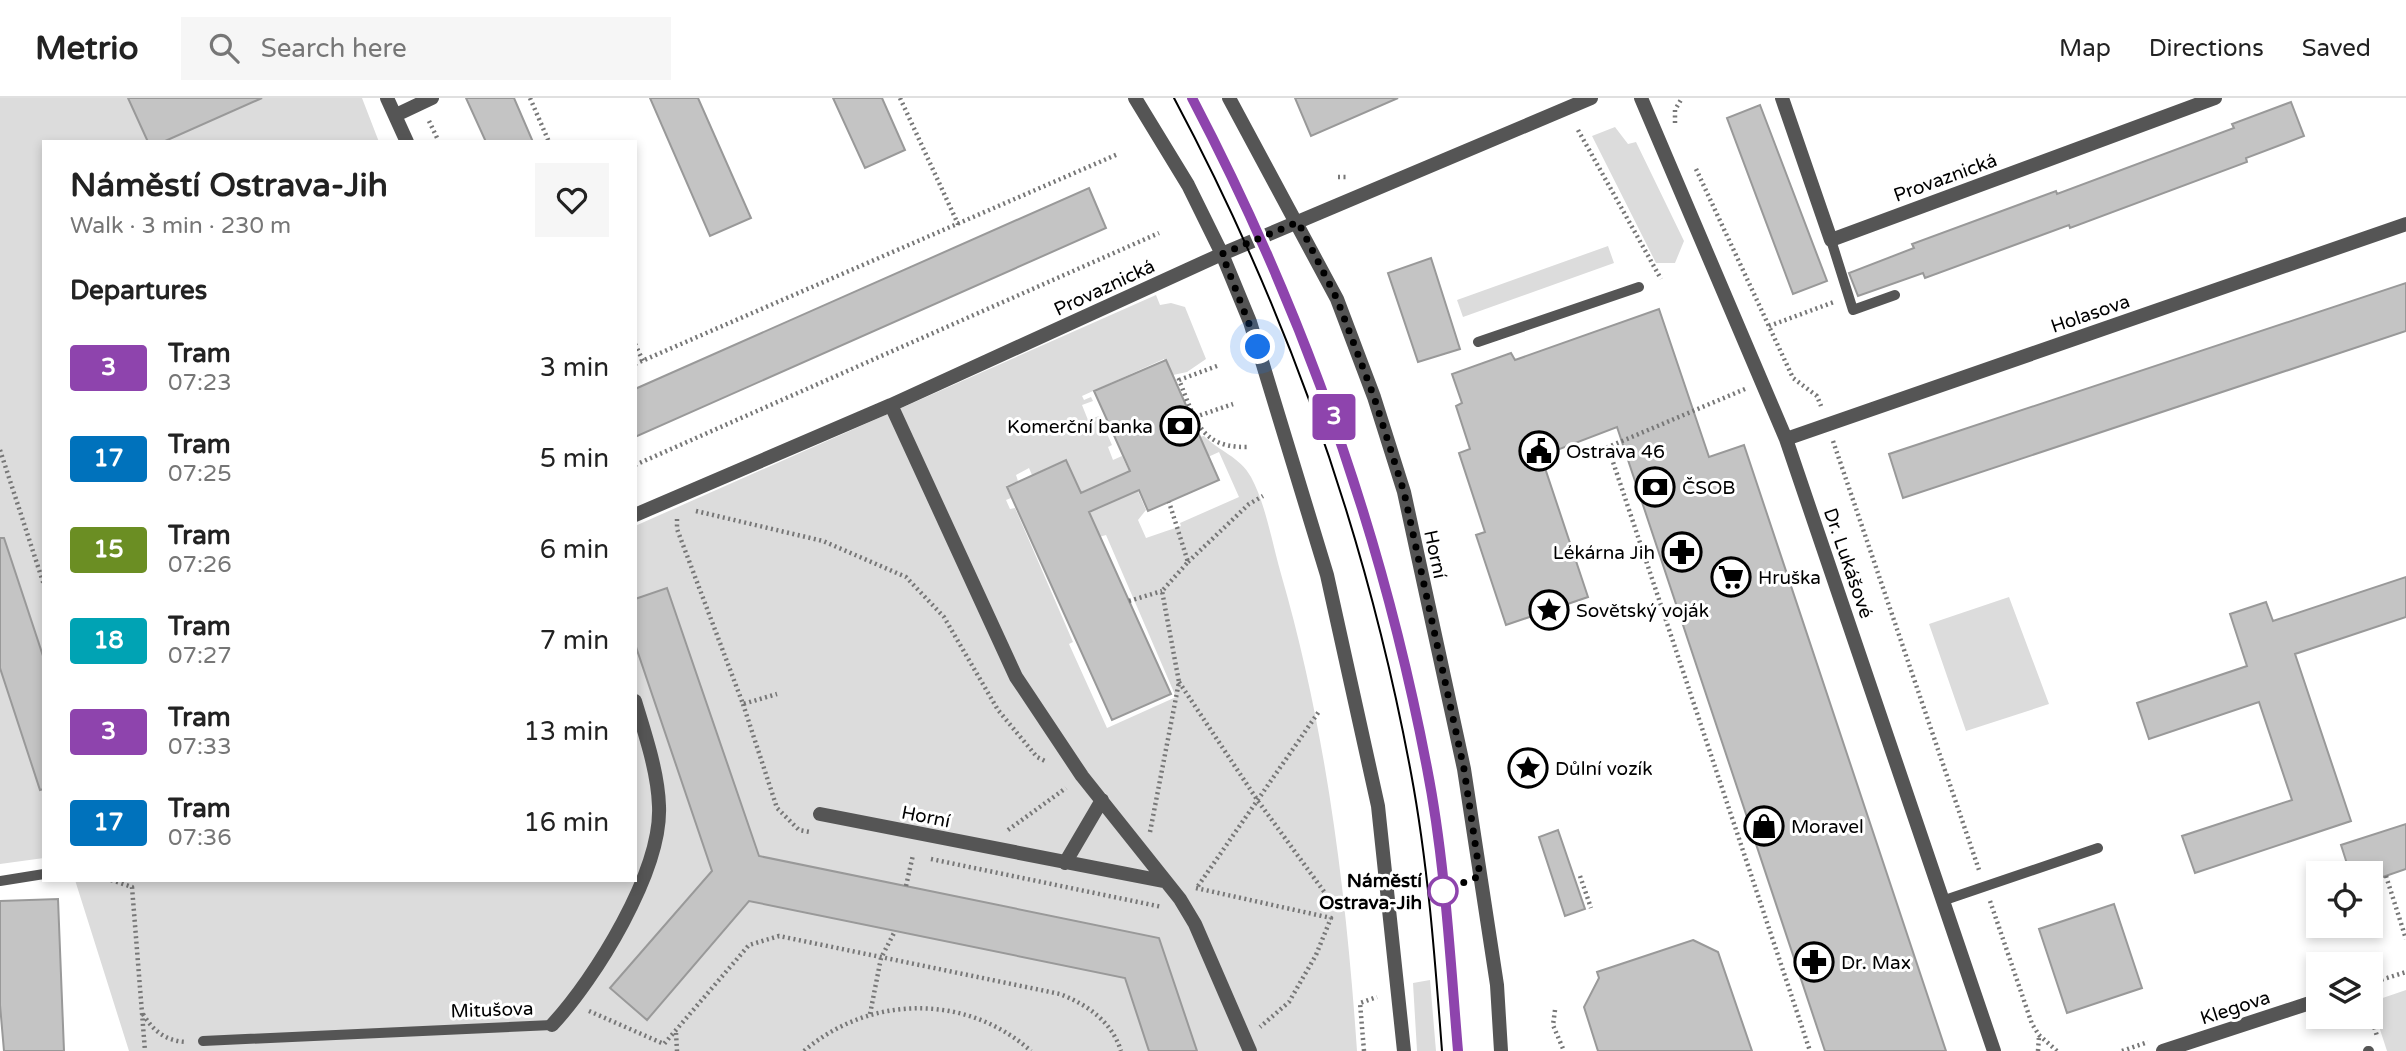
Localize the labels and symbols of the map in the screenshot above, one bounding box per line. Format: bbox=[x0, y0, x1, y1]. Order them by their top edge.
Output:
street label: Provaznická bbox=[1891, 149, 2000, 207]
street label: Provaznická bbox=[1051, 255, 1158, 321]
street label: Holasova bbox=[2048, 290, 2133, 338]
your location bbox=[1240, 329, 1275, 364]
line badge: 3 bbox=[1311, 394, 1357, 440]
bank icon: Komerční banka bbox=[1159, 405, 1201, 447]
place label: Komerční banka bbox=[1007, 416, 1153, 438]
public building icon: Ostrava 46 bbox=[1518, 430, 1560, 472]
place label: Ostrava 46 bbox=[1566, 441, 1665, 463]
bank icon: ČSOB bbox=[1634, 466, 1676, 508]
place label: ČSOB bbox=[1682, 477, 1736, 499]
street label: Dr. Lukášové bbox=[1819, 505, 1877, 621]
street label: Horní bbox=[1419, 528, 1451, 581]
pharmacy icon: Lékárna Jih bbox=[1661, 531, 1703, 573]
place label: Lékárna Jih bbox=[1553, 542, 1655, 564]
supermarket icon: Hruška bbox=[1710, 556, 1752, 598]
place label: Hruška bbox=[1758, 567, 1821, 589]
place icon: Sovětský voják bbox=[1528, 589, 1570, 631]
place label: Sovětský voják bbox=[1576, 600, 1709, 622]
place icon: Důlní vozík bbox=[1507, 747, 1549, 789]
place label: Důlní vozík bbox=[1555, 758, 1653, 780]
street label: Horní bbox=[900, 801, 952, 833]
shop icon: Moravel bbox=[1743, 805, 1785, 847]
place label: Moravel bbox=[1791, 816, 1864, 838]
place label: Náměstí Ostrava-Jih bbox=[1319, 870, 1422, 914]
marker: Náměstí Ostrava-Jih bbox=[1428, 876, 1458, 906]
pharmacy icon: Dr. Max bbox=[1793, 941, 1835, 983]
place label: Dr. Max bbox=[1841, 952, 1911, 974]
street label: Klegova bbox=[2198, 986, 2273, 1030]
street label: Mitušova bbox=[450, 998, 534, 1022]

